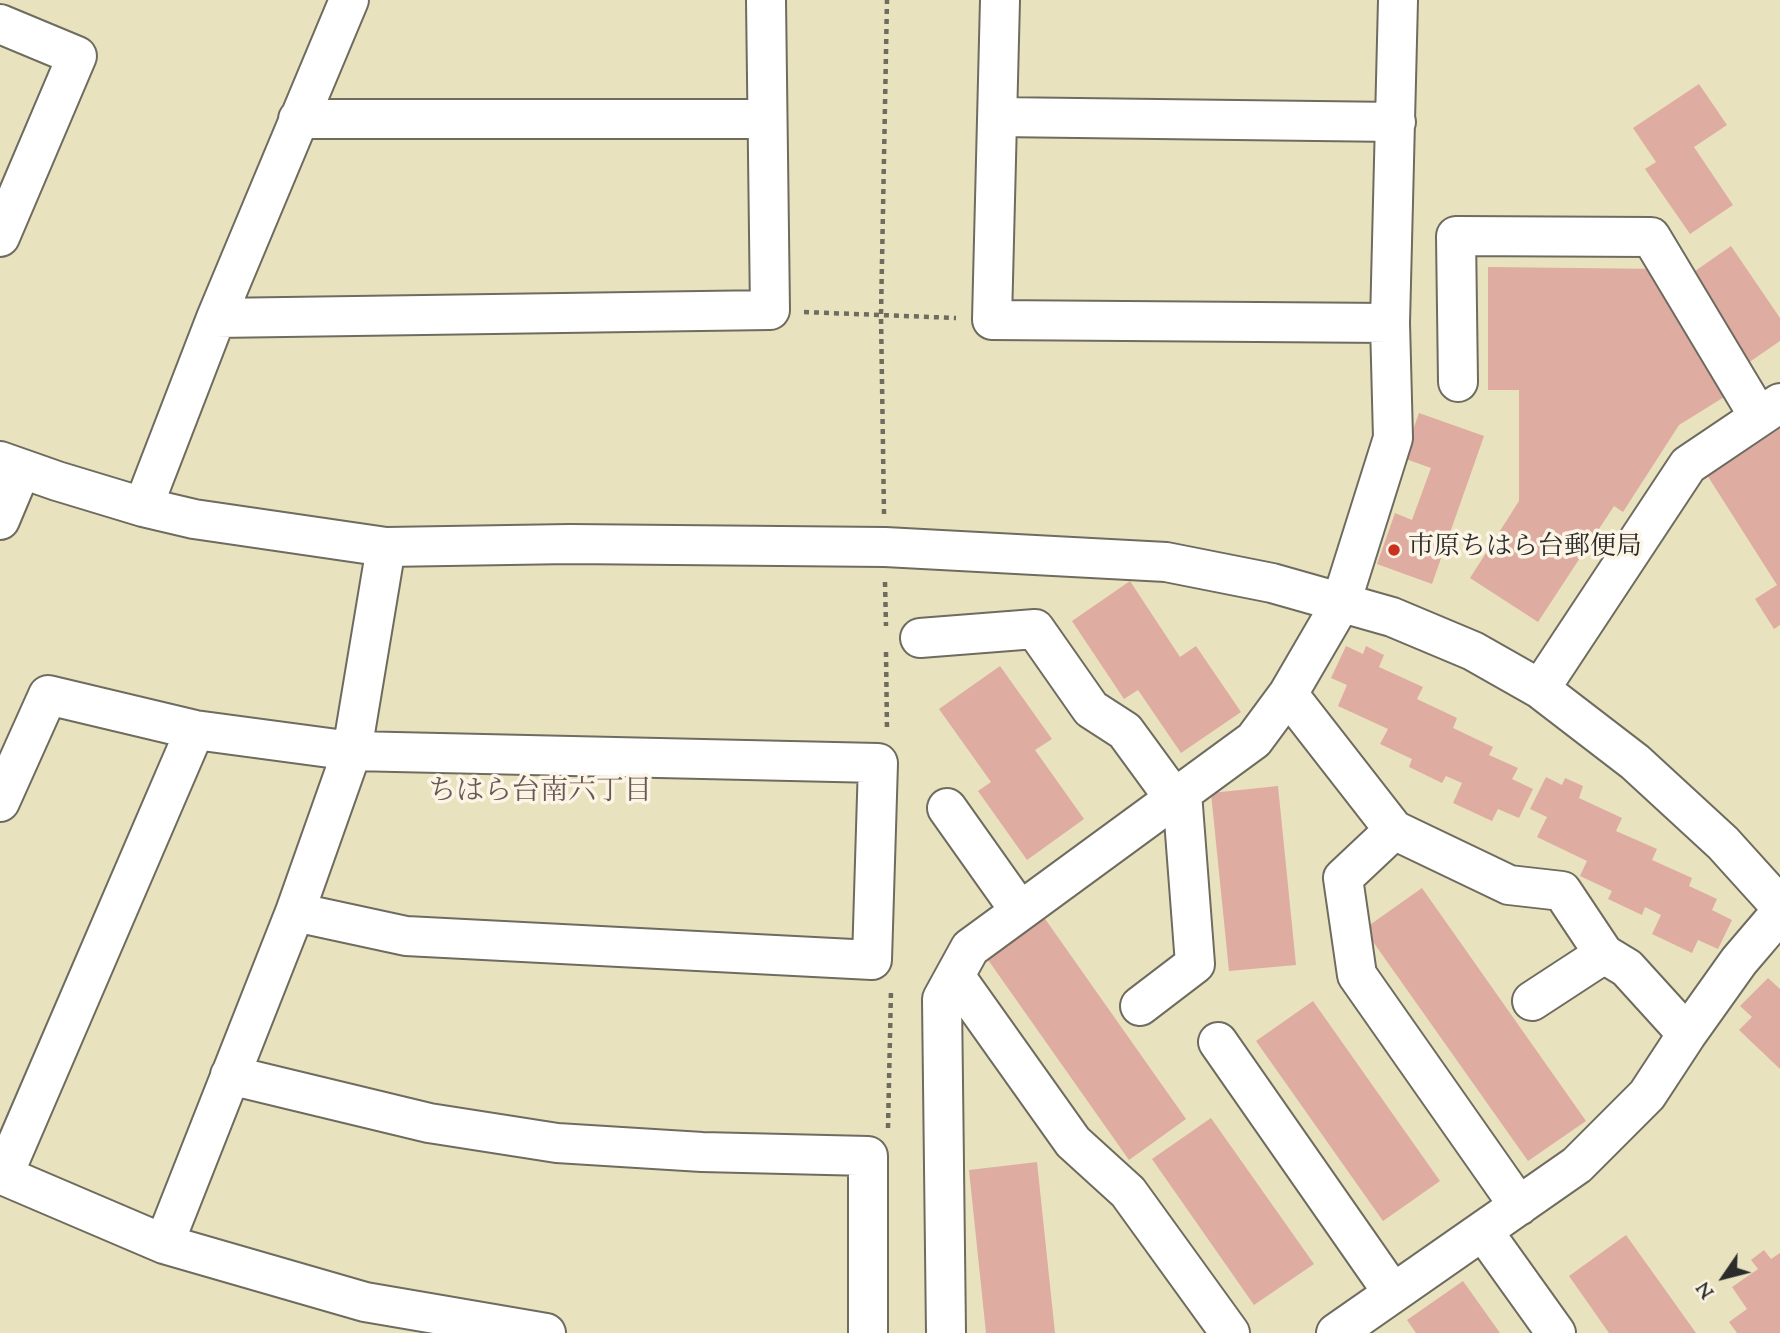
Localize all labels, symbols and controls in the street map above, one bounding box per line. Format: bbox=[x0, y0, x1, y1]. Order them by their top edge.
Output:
place label: 市原ちはら台郵便局 bbox=[1408, 534, 1642, 566]
marker: 市原ちはら台郵便局 bbox=[1386, 542, 1402, 558]
district label: ちはら台南六丁目 bbox=[428, 777, 652, 811]
north arrow bbox=[1689, 1242, 1759, 1312]
text: N bbox=[1691, 1275, 1722, 1303]

